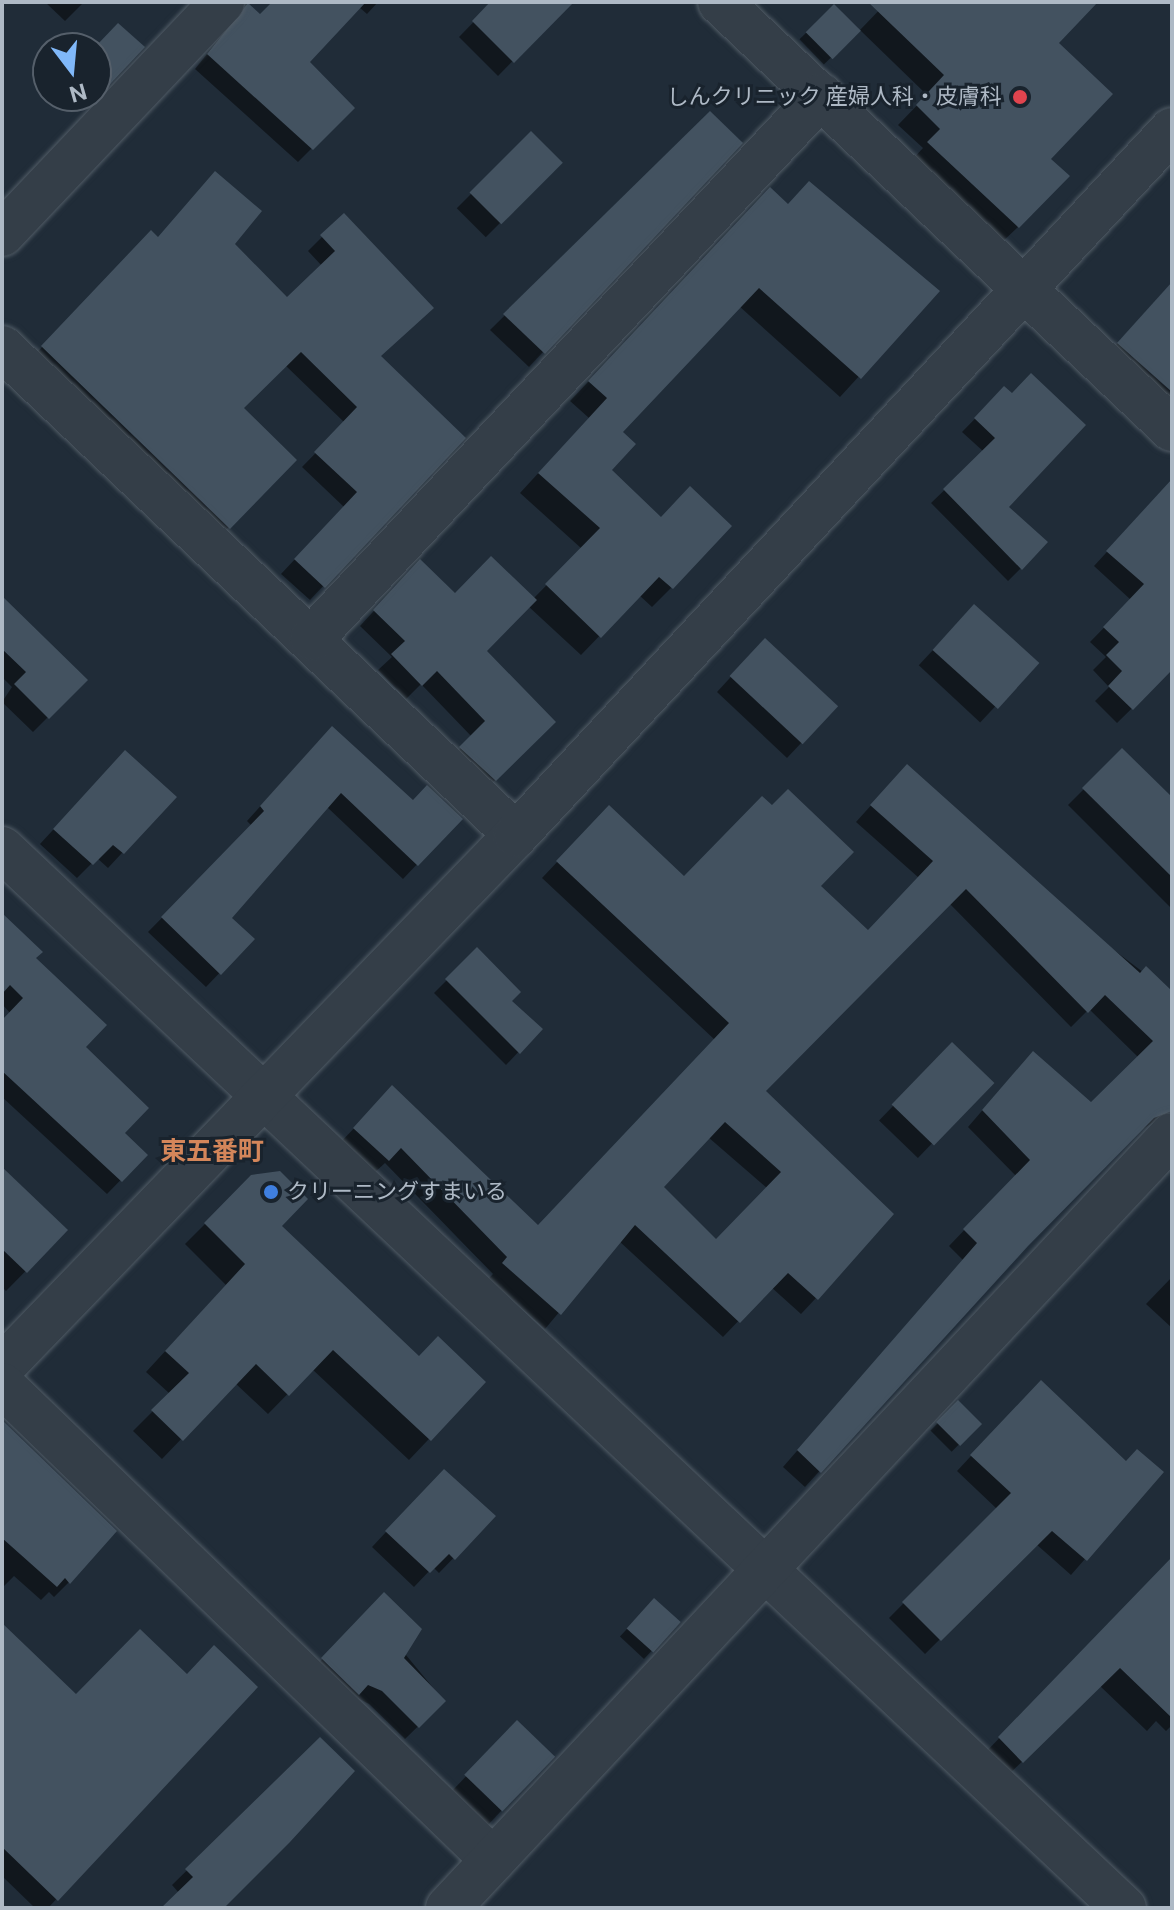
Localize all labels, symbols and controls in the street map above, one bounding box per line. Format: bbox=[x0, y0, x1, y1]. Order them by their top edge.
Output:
north arrow bbox=[32, 32, 112, 112]
text: N bbox=[66, 78, 90, 108]
place label: しんクリニック 産婦人科・皮膚科 bbox=[667, 84, 1002, 110]
marker: しんクリニック 産婦人科・皮膚科 bbox=[1009, 86, 1031, 108]
district label: 東五番町 bbox=[160, 1135, 264, 1167]
place label: クリーニングすまいる bbox=[287, 1179, 507, 1205]
marker: クリーニングすまいる bbox=[262, 1183, 280, 1201]

